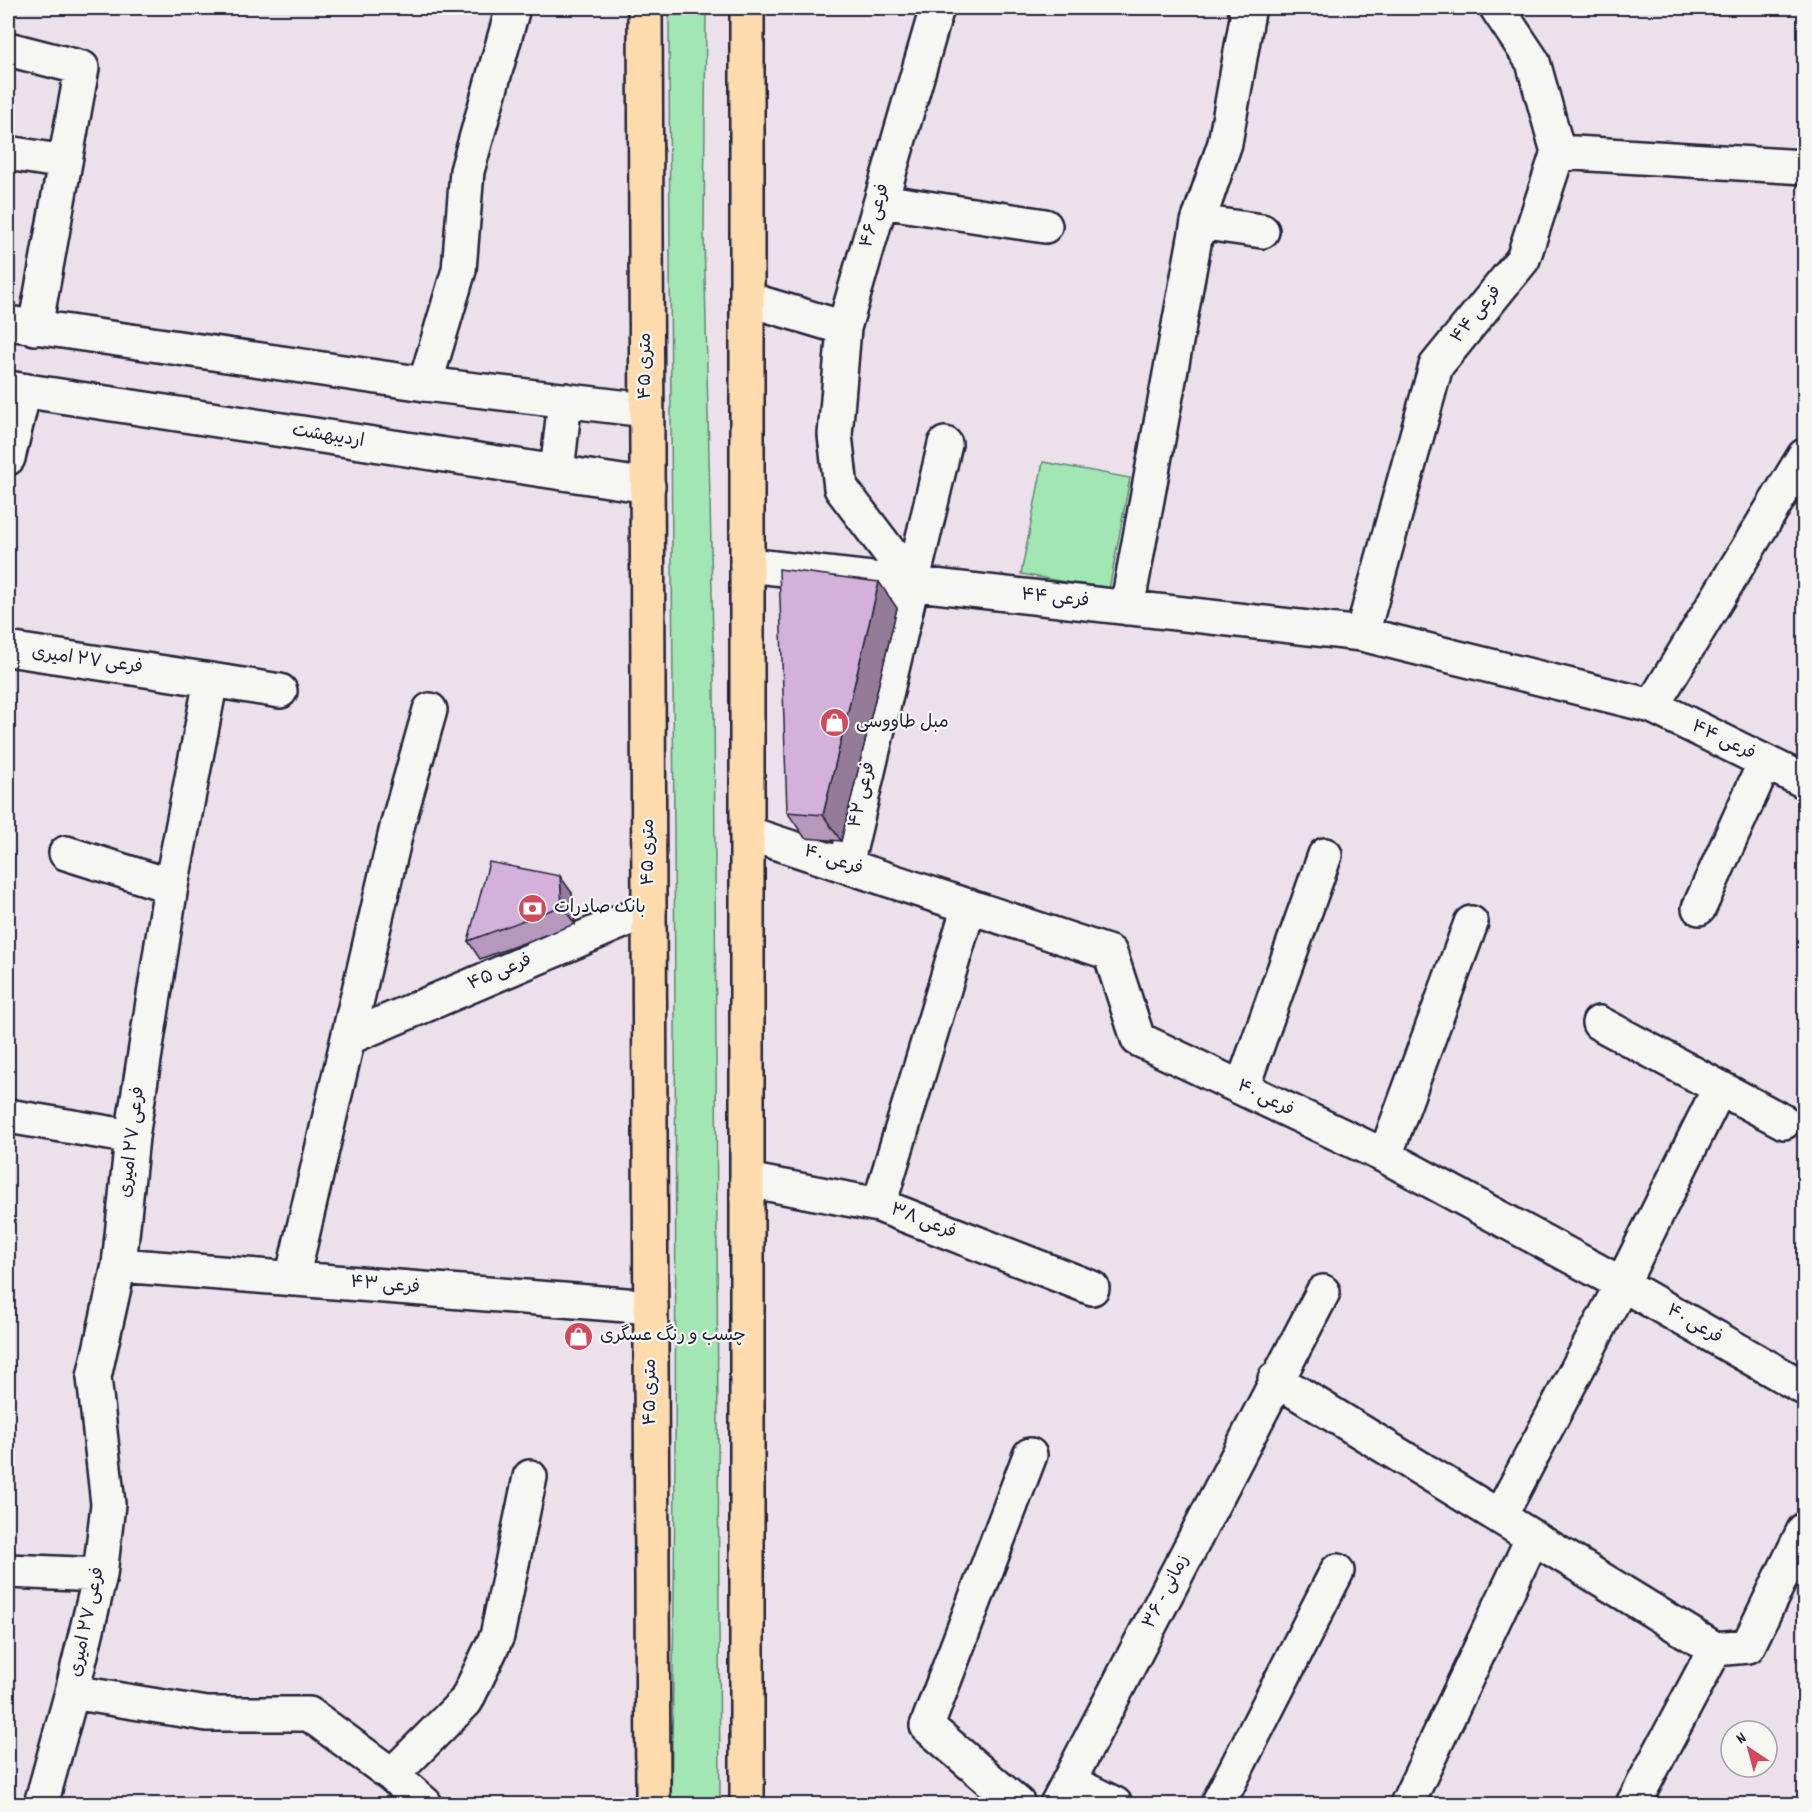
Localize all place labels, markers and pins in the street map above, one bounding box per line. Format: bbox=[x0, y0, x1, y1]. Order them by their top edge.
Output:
shop icon: مبل طاووسی bbox=[819, 707, 851, 739]
place label: مبل طاووسی bbox=[856, 711, 949, 736]
bank icon: بانک صادرات bbox=[517, 892, 549, 924]
place label: بانک صادرات bbox=[554, 896, 646, 921]
shop icon: چسب و رنگ عسگری bbox=[563, 1320, 595, 1352]
place label: چسب و رنگ عسگری bbox=[600, 1324, 746, 1349]

